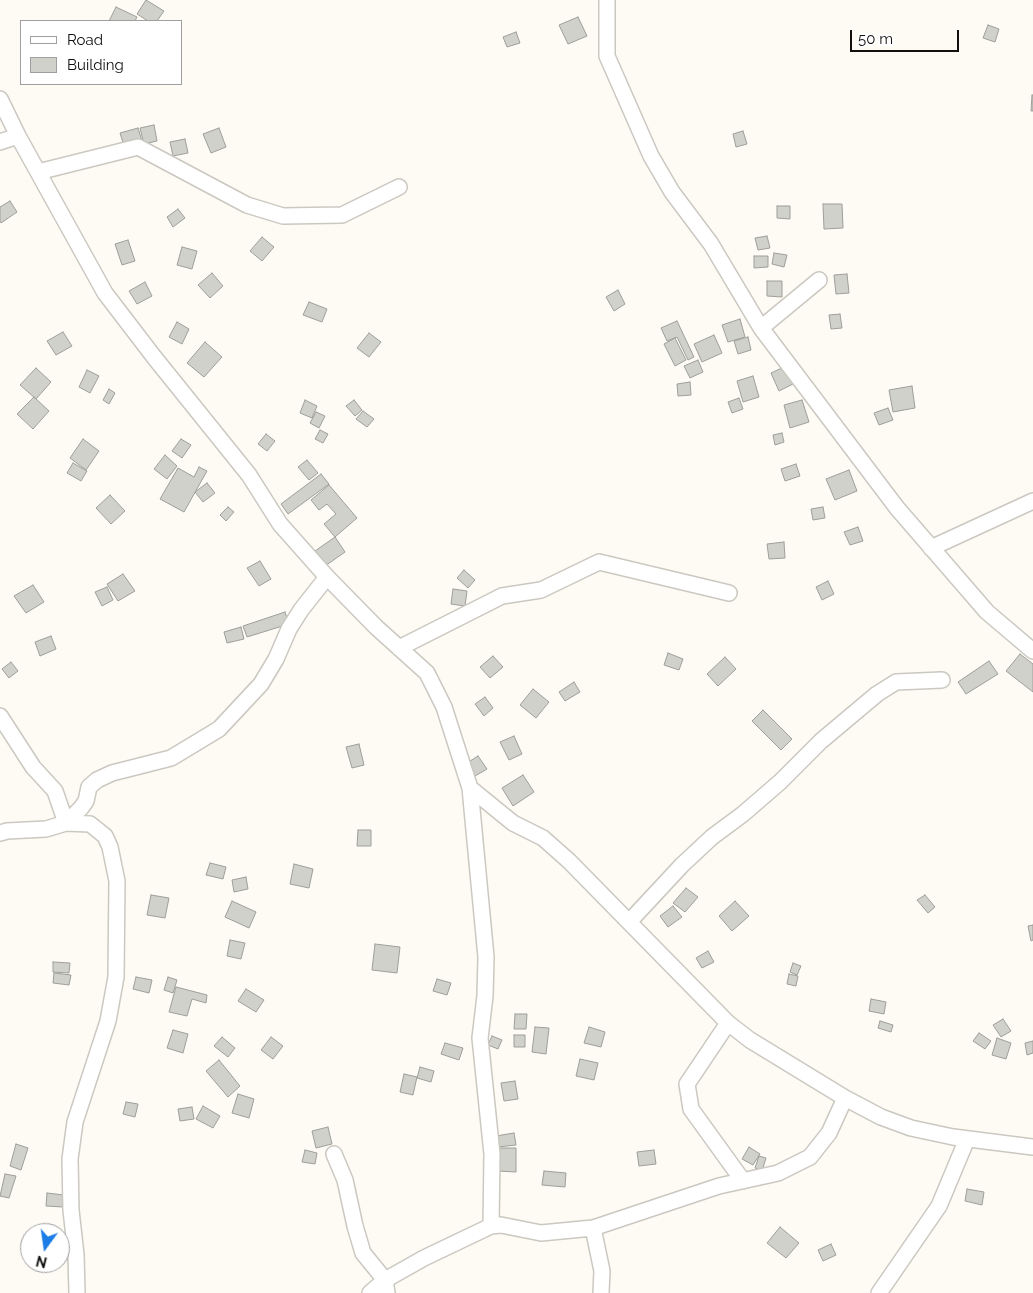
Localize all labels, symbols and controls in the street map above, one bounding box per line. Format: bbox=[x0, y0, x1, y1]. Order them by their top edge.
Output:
legend bbox=[20, 20, 182, 85]
scale bar bbox=[853, 20, 962, 52]
text: 50 m bbox=[858, 30, 893, 48]
text: Road bbox=[67, 31, 103, 49]
text: Building bbox=[67, 56, 124, 74]
north arrow bbox=[20, 1223, 70, 1273]
text: N bbox=[34, 1253, 49, 1271]

